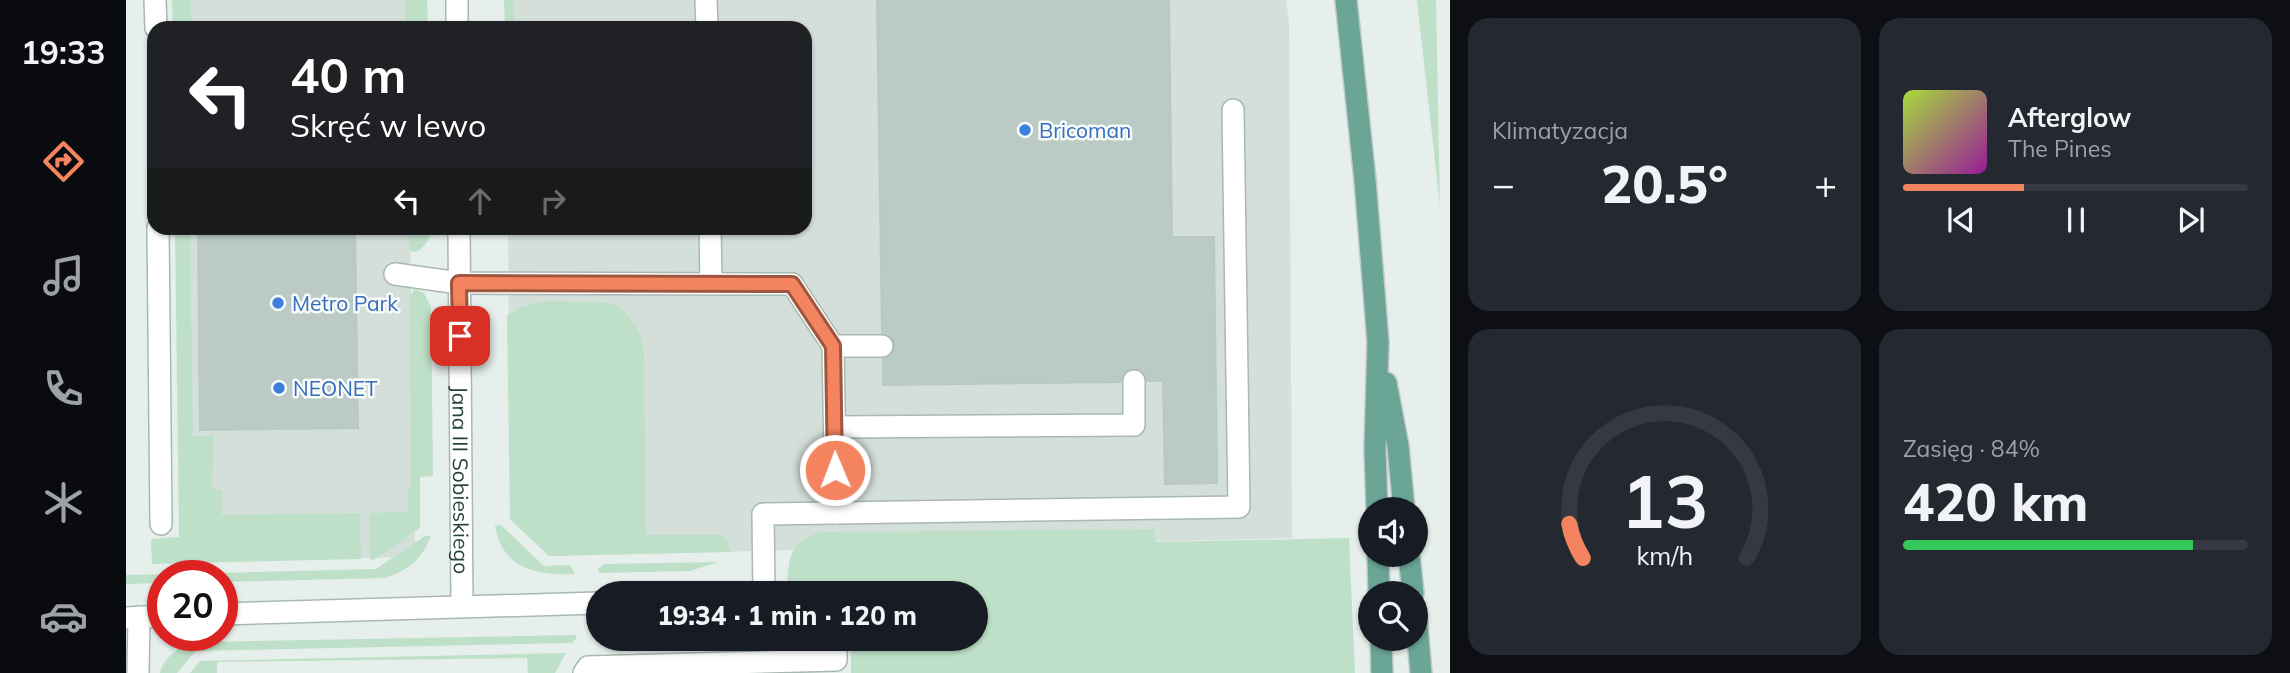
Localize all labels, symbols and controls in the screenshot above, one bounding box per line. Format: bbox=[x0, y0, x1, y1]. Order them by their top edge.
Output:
text: 19:33 bbox=[21, 32, 105, 72]
text: 40 m bbox=[290, 44, 406, 105]
icon: left bbox=[175, 49, 266, 140]
text: Afterglow bbox=[2008, 101, 2131, 134]
text: Skręć w lewo bbox=[290, 105, 486, 145]
text: Klimatyzacja bbox=[1492, 116, 1628, 145]
place label: Bricoman bbox=[1039, 117, 1131, 143]
marker: Bricoman bbox=[1017, 122, 1033, 138]
text: The Pines bbox=[2008, 134, 2112, 163]
icon: directions bbox=[39, 137, 88, 186]
text: 20.5° bbox=[1601, 151, 1728, 216]
text: − bbox=[1492, 160, 1515, 208]
text: + bbox=[1814, 160, 1837, 208]
icon: left bbox=[388, 182, 426, 220]
icon: ahead bbox=[461, 182, 499, 220]
icon: right bbox=[534, 182, 572, 220]
icon: previous bbox=[1942, 201, 1980, 239]
icon: pause bbox=[2057, 201, 2095, 239]
icon: next bbox=[2172, 201, 2210, 239]
icon: music bbox=[39, 251, 88, 300]
place label: Metro Park bbox=[292, 290, 398, 316]
marker: Metro Park bbox=[270, 295, 286, 311]
pin bbox=[430, 306, 490, 366]
icon: arrive bbox=[441, 317, 479, 355]
icon: phone bbox=[39, 364, 88, 413]
place label: NEONET bbox=[293, 375, 378, 401]
marker: NEONET bbox=[271, 380, 287, 396]
street label: Jana III Sobieskiego bbox=[447, 386, 475, 574]
position arrow bbox=[798, 433, 872, 507]
text: Zasięg · 84% bbox=[1903, 434, 2040, 463]
text: 13 bbox=[1621, 455, 1708, 546]
text: 420 km bbox=[1903, 469, 2088, 534]
icon: climate bbox=[39, 478, 88, 527]
map controls bbox=[1358, 497, 1428, 651]
button: sound bbox=[1358, 497, 1428, 567]
text: km/h bbox=[1636, 540, 1693, 571]
speed limit sign: 20 bbox=[147, 560, 238, 651]
button: search bbox=[1358, 581, 1428, 651]
icon: car bbox=[39, 592, 88, 641]
text: 19:34 · 1 min · 120 m bbox=[657, 599, 917, 632]

